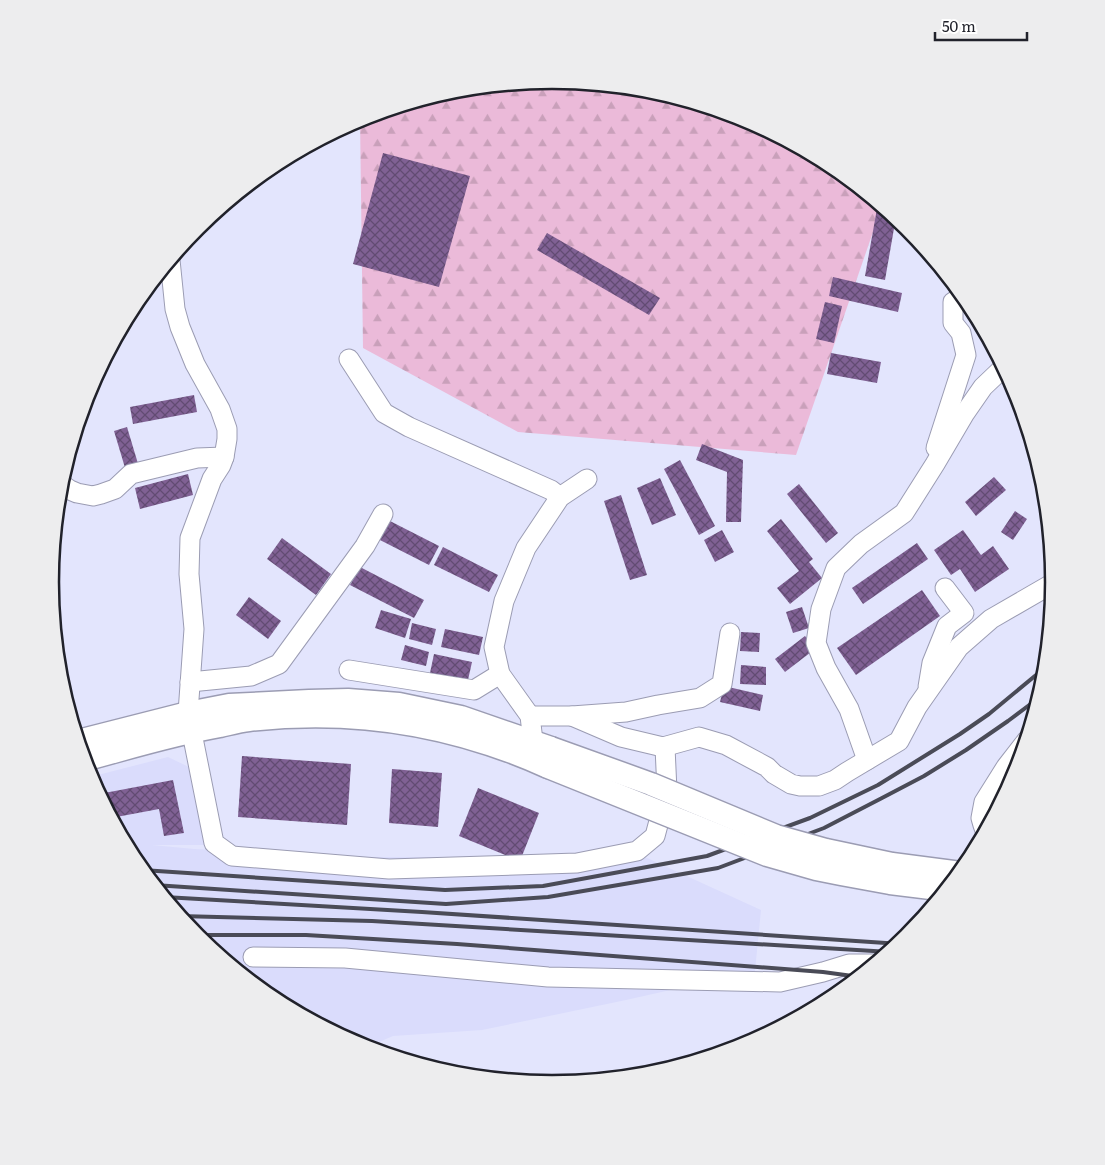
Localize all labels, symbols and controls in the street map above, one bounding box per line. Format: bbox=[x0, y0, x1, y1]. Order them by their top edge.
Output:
scale bar bbox=[935, 10, 1028, 42]
text: 50 m bbox=[942, 14, 976, 37]

